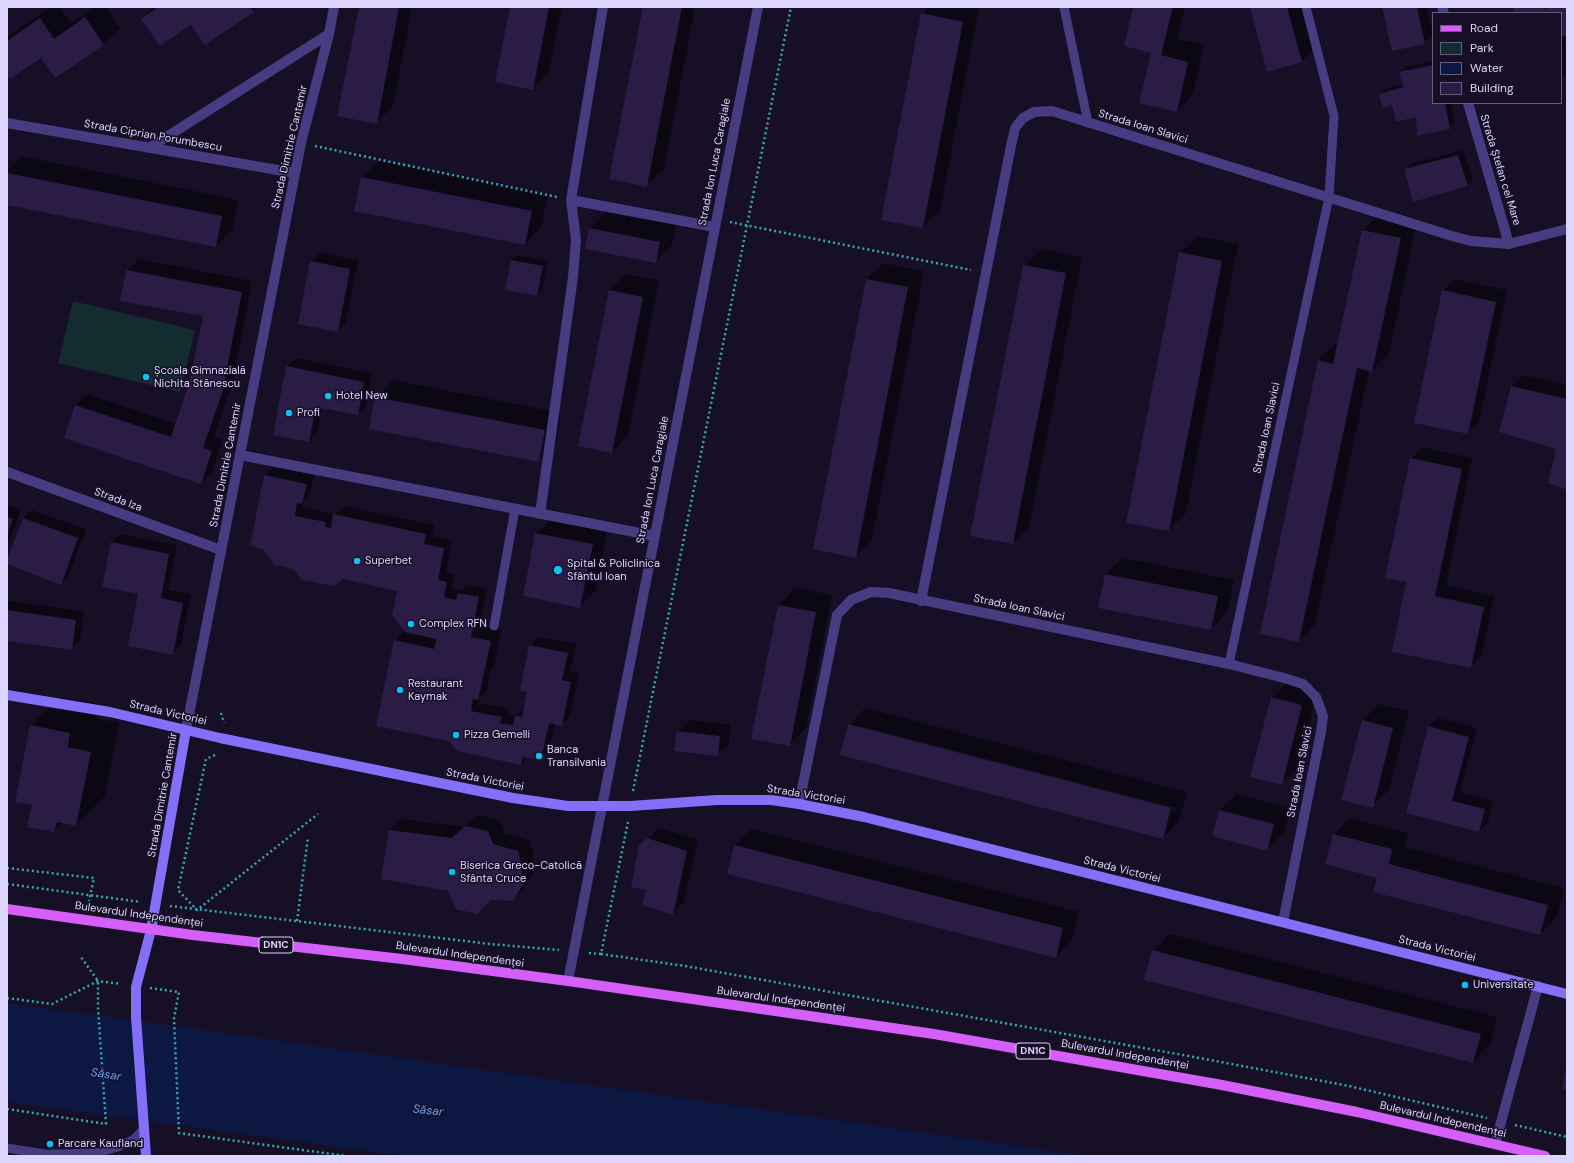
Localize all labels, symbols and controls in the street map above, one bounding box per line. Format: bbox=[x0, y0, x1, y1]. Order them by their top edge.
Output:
legend bbox=[1432, 12, 1562, 104]
text: Road bbox=[1470, 20, 1498, 36]
text: Park bbox=[1470, 40, 1494, 56]
text: Water bbox=[1470, 60, 1503, 76]
text: Building bbox=[1470, 80, 1514, 96]
street label: Strada Dimitrie Cantemir bbox=[269, 84, 311, 210]
street label: Strada Ion Luca Caragiale bbox=[696, 97, 734, 227]
street label: Strada Ioan Slavici bbox=[1097, 107, 1189, 147]
street label: Strada Ștefan cel Mare bbox=[1477, 113, 1523, 227]
street label: Strada Ciprian Porumbescu bbox=[83, 117, 223, 155]
place label: Școala Gimnazială Nichita Stănescu bbox=[154, 364, 246, 390]
marker: Școala Gimnazială Nichita Stănescu bbox=[141, 372, 151, 382]
street label: Strada Ioan Slavici bbox=[1251, 381, 1283, 475]
place label: Hotel New bbox=[336, 389, 388, 403]
marker: Hotel New bbox=[323, 391, 333, 401]
street label: Strada Dimitrie Cantemir bbox=[207, 402, 245, 528]
place label: Profi bbox=[297, 406, 320, 420]
marker: Profi bbox=[284, 408, 294, 418]
street label: Strada Ion Luca Caragiale bbox=[634, 415, 672, 545]
street label: Strada Iza bbox=[92, 485, 144, 515]
place label: Superbet bbox=[365, 554, 412, 568]
marker: Superbet bbox=[352, 556, 362, 566]
place label: Spital & Policlinica Sfântul Ioan bbox=[567, 557, 660, 583]
marker: Spital & Policlinica Sfântul Ioan bbox=[552, 564, 564, 576]
street label: Strada Ioan Slavici bbox=[972, 592, 1066, 624]
place label: Complex RFN bbox=[419, 617, 487, 631]
marker: Complex RFN bbox=[406, 619, 416, 629]
place label: Restaurant Kaymak bbox=[408, 677, 463, 703]
marker: Restaurant Kaymak bbox=[395, 685, 405, 695]
street label: Strada Victoriei bbox=[128, 698, 208, 728]
street label: Strada Ioan Slavici bbox=[1285, 725, 1315, 819]
place label: Pizza Gemelli bbox=[464, 728, 530, 742]
marker: Pizza Gemelli bbox=[451, 730, 461, 740]
street label: Strada Dimitrie Cantemir bbox=[146, 732, 180, 858]
place label: Banca Transilvania bbox=[547, 743, 606, 769]
marker: Banca Transilvania bbox=[534, 751, 544, 761]
street label: Strada Victoriei bbox=[445, 766, 525, 794]
street label: Strada Victoriei bbox=[766, 782, 846, 808]
street label: Strada Victoriei bbox=[1082, 854, 1162, 886]
place label: Biserica Greco-Catolică Sfânta Cruce bbox=[460, 859, 582, 885]
marker: Biserica Greco-Catolică Sfânta Cruce bbox=[447, 867, 457, 877]
street label: Bulevardul Independenței bbox=[74, 899, 204, 931]
street label: Strada Victoriei bbox=[1397, 933, 1477, 965]
road number: DN1C bbox=[259, 937, 293, 953]
street label: Bulevardul Independenței bbox=[395, 939, 525, 971]
place label: Universitate bbox=[1473, 978, 1534, 992]
marker: Universitate bbox=[1460, 980, 1470, 990]
street label: Bulevardul Independenței bbox=[716, 984, 846, 1016]
street label: Bulevardul Independenței bbox=[1060, 1037, 1190, 1073]
road number: DN1C bbox=[1016, 1043, 1050, 1059]
water label: Săsar bbox=[90, 1065, 122, 1085]
street label: Bulevardul Independenței bbox=[1378, 1099, 1508, 1141]
water label: Săsar bbox=[412, 1102, 444, 1120]
place label: Parcare Kaufland bbox=[58, 1137, 143, 1151]
marker: Parcare Kaufland bbox=[45, 1139, 55, 1149]

